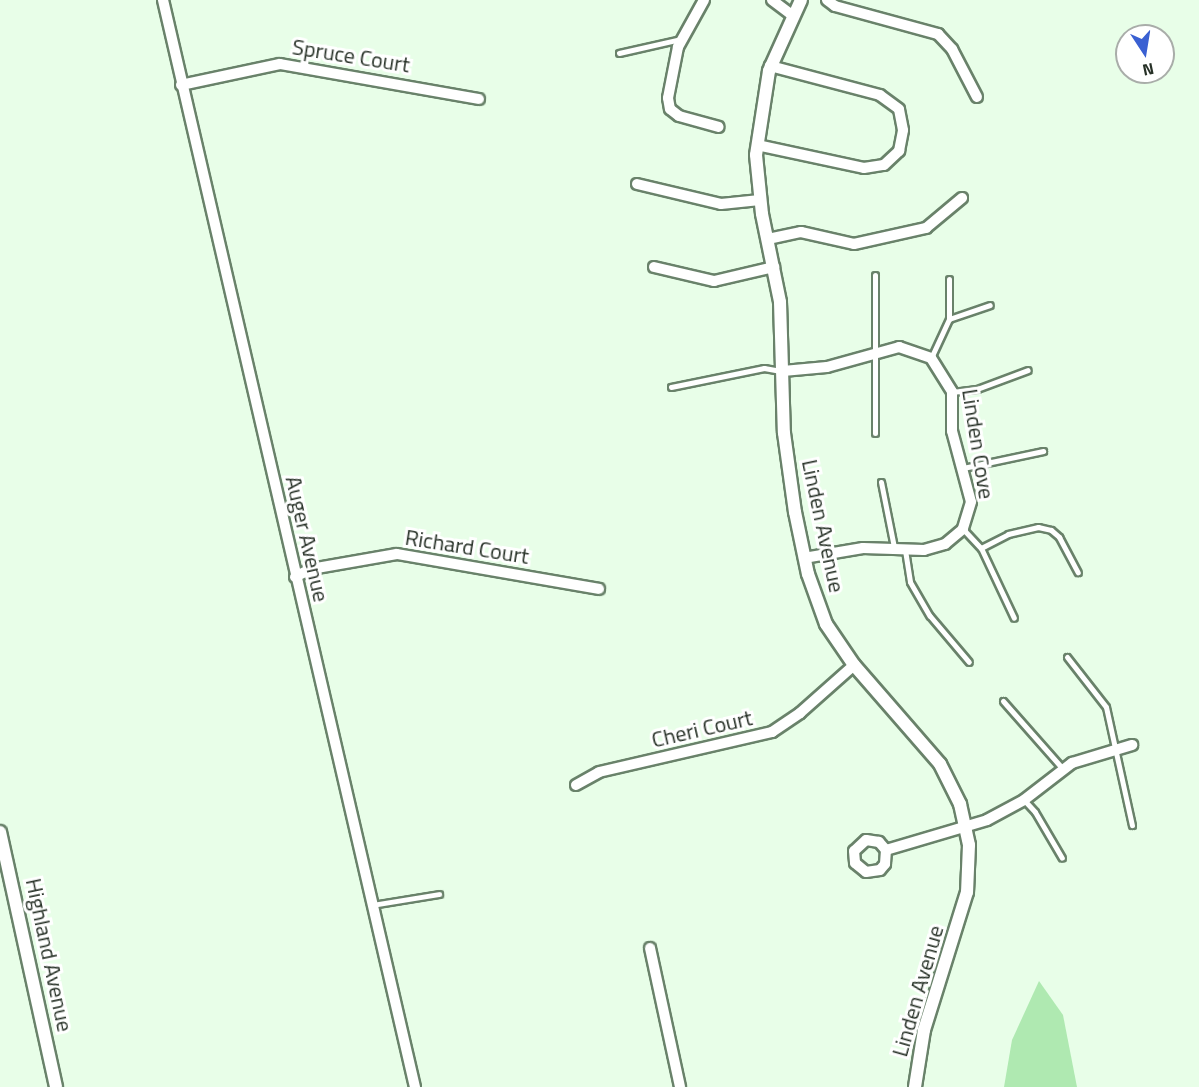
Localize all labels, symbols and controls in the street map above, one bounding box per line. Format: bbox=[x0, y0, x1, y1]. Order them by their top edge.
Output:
north arrow bbox=[1115, 24, 1175, 84]
street label: Spruce Court bbox=[290, 34, 412, 78]
text: N bbox=[1140, 57, 1156, 83]
street label: Linden Cove bbox=[956, 387, 1000, 501]
street label: Linden Avenue bbox=[796, 457, 850, 595]
street label: Auger Avenue bbox=[280, 473, 334, 605]
street label: Richard Court bbox=[403, 524, 531, 570]
street label: Cheri Court bbox=[649, 705, 755, 753]
street label: Highland Avenue bbox=[20, 876, 78, 1034]
street label: Linden Avenue bbox=[887, 922, 949, 1060]

